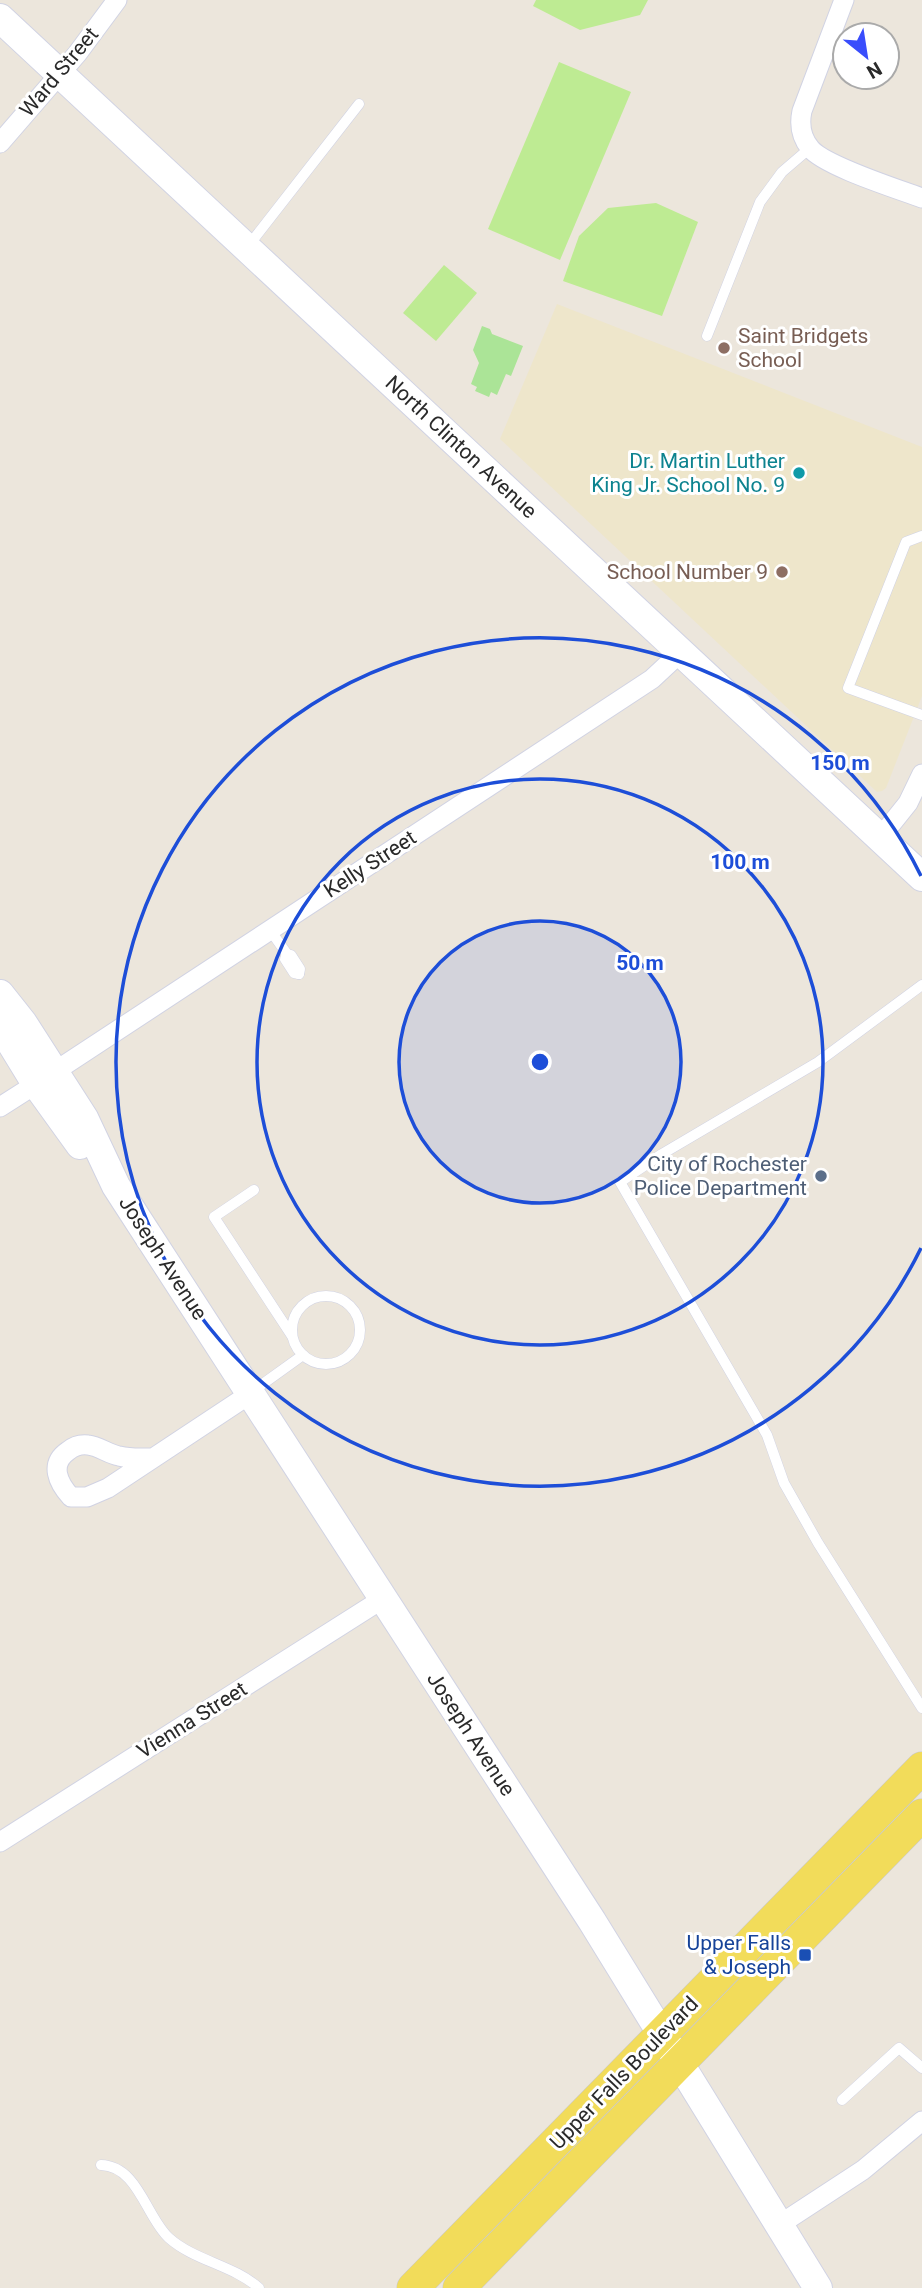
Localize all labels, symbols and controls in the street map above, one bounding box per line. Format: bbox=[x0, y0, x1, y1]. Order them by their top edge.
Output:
north arrow bbox=[831, 21, 901, 91]
street label: Ward Street bbox=[15, 22, 103, 121]
text: N bbox=[863, 57, 886, 84]
place label: Saint Bridgets School bbox=[738, 324, 868, 372]
marker: Saint Bridgets School bbox=[716, 340, 732, 356]
street label: North Clinton Avenue bbox=[380, 371, 542, 523]
place label: Dr. Martin Luther King Jr. School No. 9 bbox=[591, 449, 785, 497]
marker: Dr. Martin Luther King Jr. School No. 9 bbox=[791, 465, 807, 481]
place label: School Number 9 bbox=[607, 560, 768, 584]
marker: School Number 9 bbox=[774, 564, 790, 580]
text: 150 m bbox=[810, 751, 870, 775]
street label: Kelly Street bbox=[320, 825, 421, 903]
text: 100 m bbox=[710, 850, 770, 874]
text: 50 m bbox=[616, 951, 664, 975]
centre of rings bbox=[528, 1050, 552, 1074]
place label: City of Rochester Police Department bbox=[634, 1152, 807, 1200]
marker: City of Rochester Police Department bbox=[813, 1168, 829, 1184]
street label: Joseph Avenue bbox=[114, 1192, 212, 1324]
street label: Joseph Avenue bbox=[422, 1668, 520, 1800]
street label: Vienna Street bbox=[133, 1677, 251, 1763]
place label: Upper Falls & Joseph bbox=[687, 1931, 791, 1979]
marker: Upper Falls & Joseph bbox=[797, 1947, 813, 1963]
street label: Upper Falls Boulevard bbox=[545, 1992, 703, 2154]

